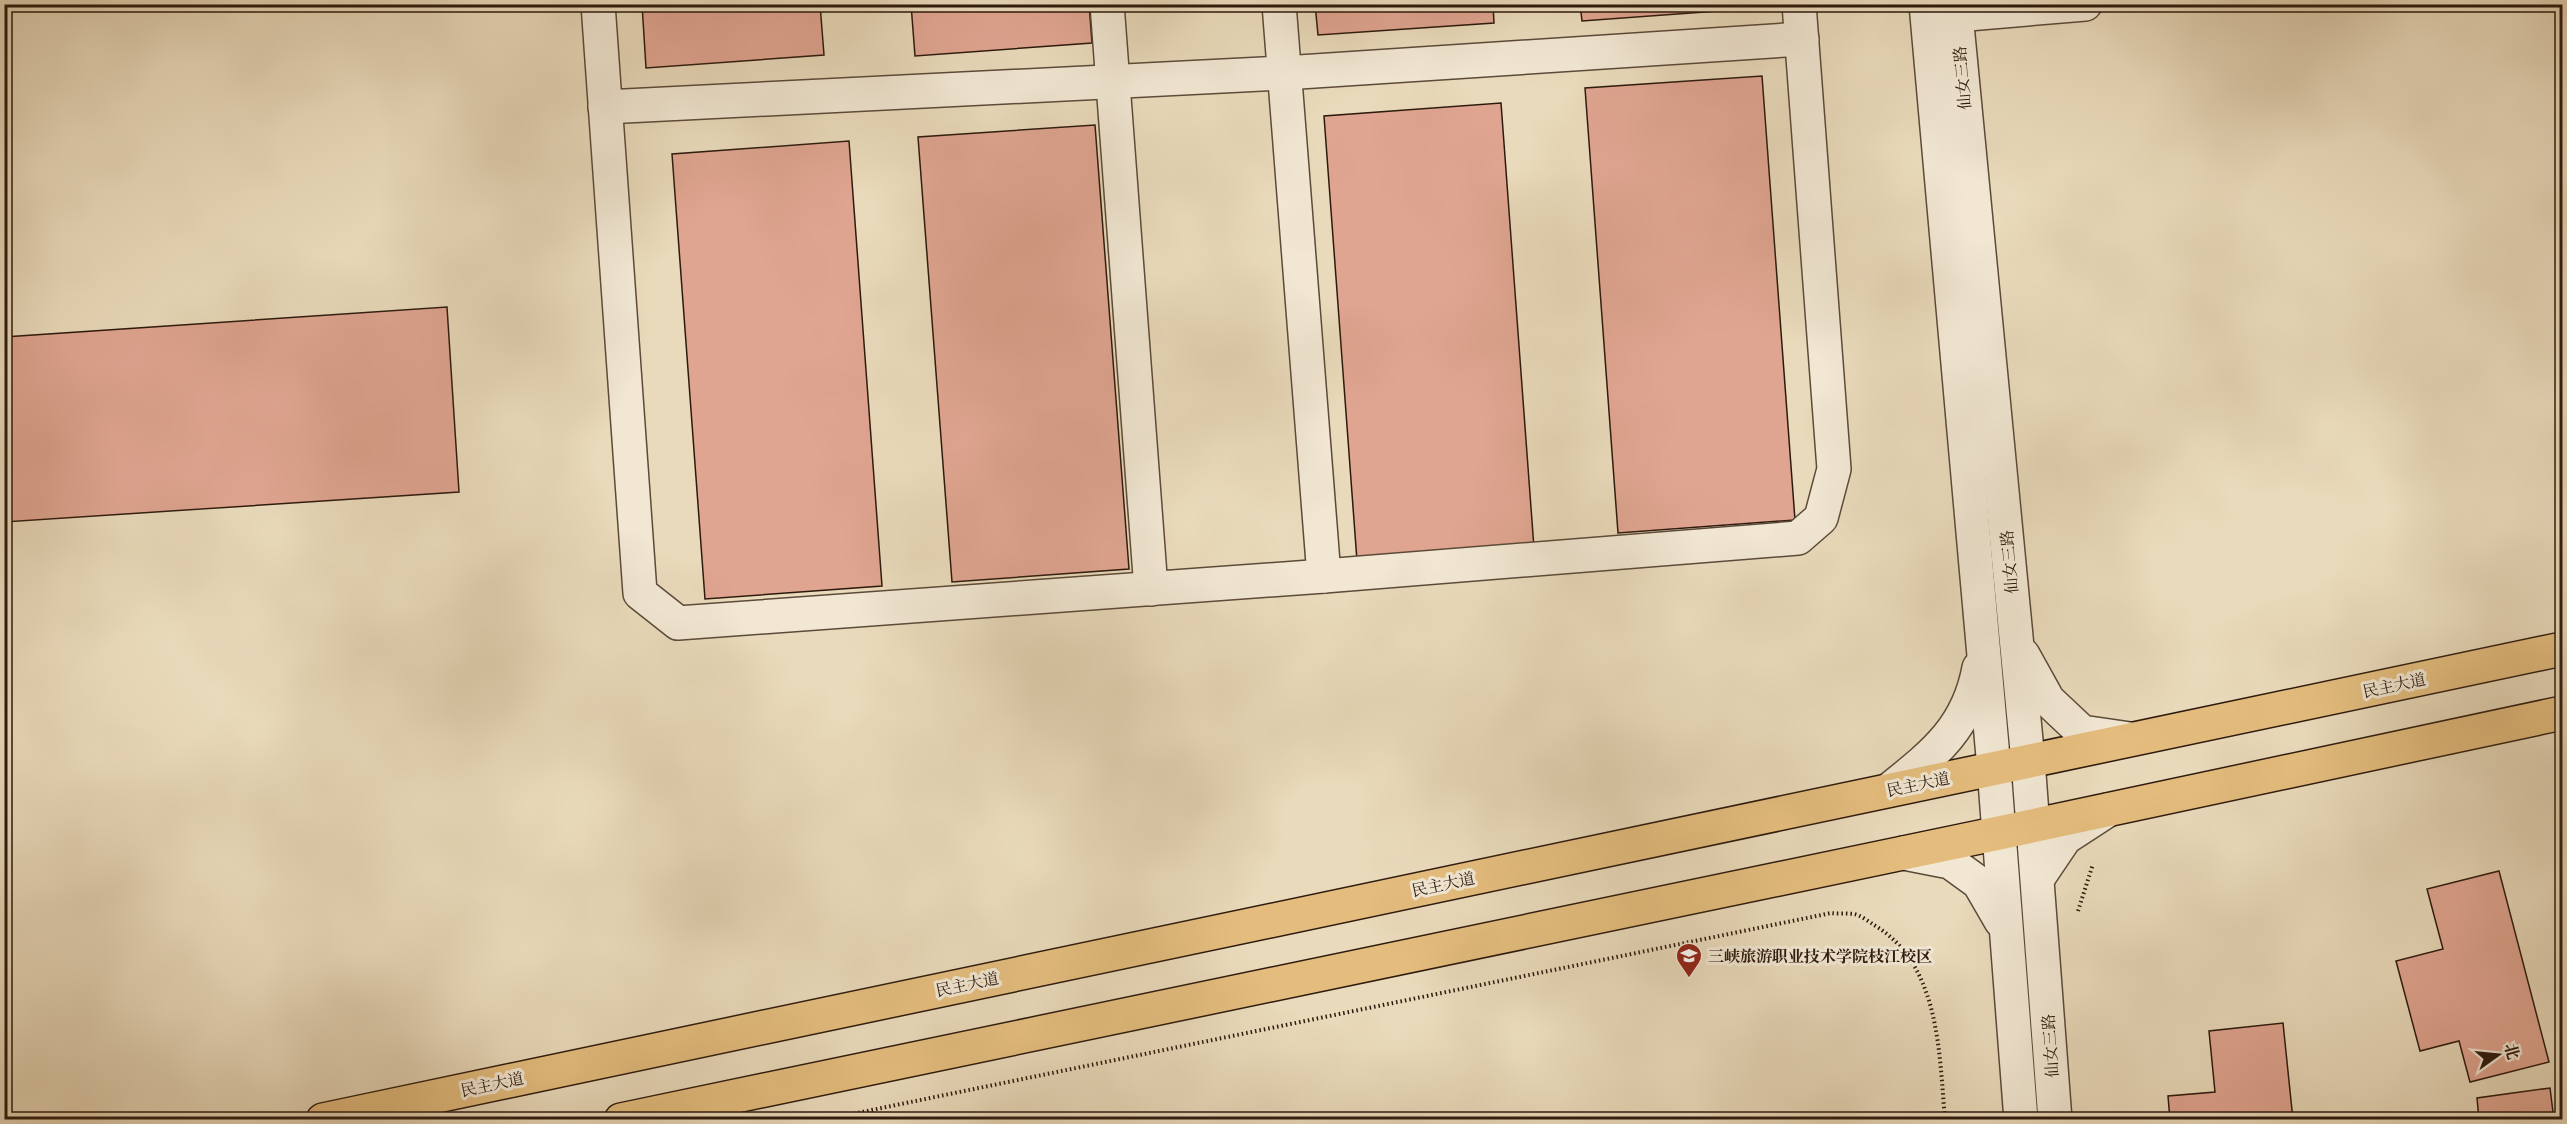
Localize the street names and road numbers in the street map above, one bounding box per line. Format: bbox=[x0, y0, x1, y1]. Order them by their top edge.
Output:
street label: 仙女三路 bbox=[1949, 45, 1975, 111]
street label: 仙女三路 bbox=[1996, 529, 2022, 595]
street label: 民主大道 bbox=[2361, 669, 2427, 701]
street label: 民主大道 bbox=[1885, 768, 1951, 800]
street label: 民主大道 bbox=[1410, 868, 1476, 900]
street label: 民主大道 bbox=[934, 968, 1000, 1000]
street label: 仙女三路 bbox=[2038, 1013, 2062, 1079]
street label: 民主大道 bbox=[459, 1068, 525, 1100]

